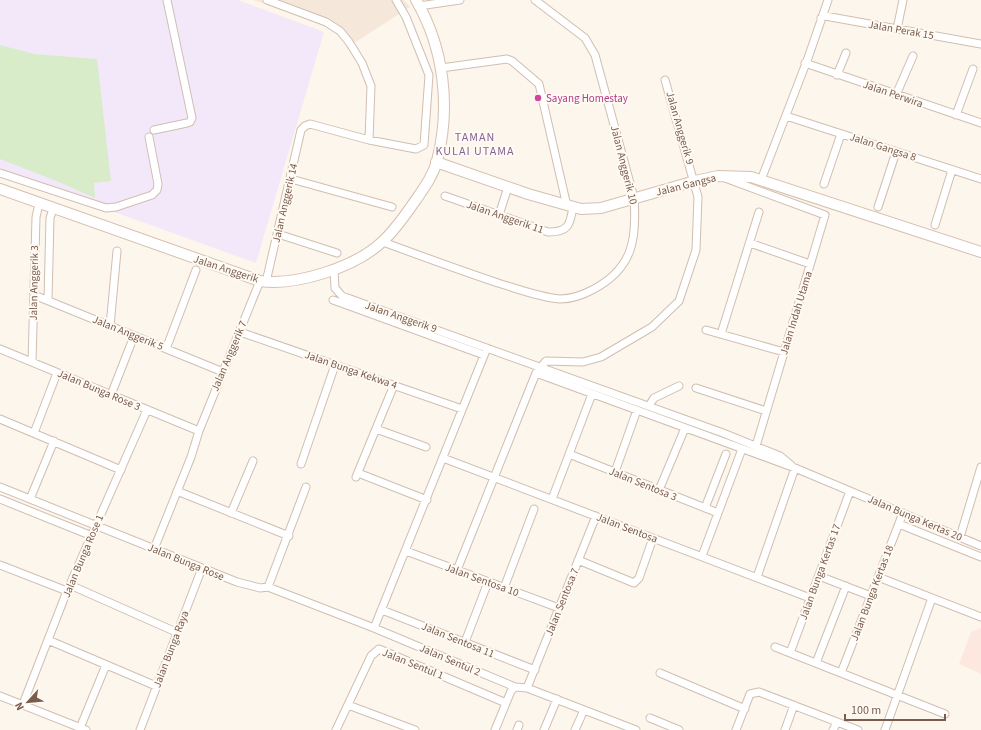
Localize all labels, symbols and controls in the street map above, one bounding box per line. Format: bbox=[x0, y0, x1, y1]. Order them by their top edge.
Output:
street label: Jalan Perak 15 bbox=[867, 17, 935, 43]
street label: Jalan Perwira bbox=[861, 77, 925, 111]
street label: Jalan Anggerik 9 bbox=[662, 90, 698, 166]
place label: Sayang Homestay bbox=[546, 91, 628, 106]
marker: Sayang Homestay bbox=[533, 93, 543, 103]
street label: Jalan Anggerik 10 bbox=[607, 124, 641, 206]
district label: TAMAN KULAI UTAMA bbox=[436, 129, 514, 160]
street label: Jalan Gangsa 8 bbox=[848, 129, 919, 165]
street label: Jalan Anggerik 14 bbox=[269, 161, 302, 244]
street label: Jalan Gangsa bbox=[654, 170, 718, 200]
street label: Jalan Anggerik 11 bbox=[464, 197, 546, 237]
street label: Jalan Anggerik 3 bbox=[26, 245, 42, 321]
street label: Jalan Anggerik bbox=[191, 251, 261, 287]
street label: Jalan Indah Utama bbox=[776, 269, 816, 357]
street label: Jalan Anggerik 9 bbox=[363, 298, 439, 336]
street label: Jalan Anggerik 5 bbox=[90, 312, 166, 354]
street label: Jalan Anggerik 7 bbox=[207, 318, 251, 394]
street label: Jalan Bunga Kekwa 4 bbox=[303, 347, 400, 393]
street label: Jalan Bunga Rose 3 bbox=[55, 366, 143, 414]
street label: Jalan Sentosa 3 bbox=[607, 464, 679, 504]
street label: Jalan Bunga Kertas 20 bbox=[865, 491, 965, 545]
street label: Jalan Sentosa bbox=[594, 509, 660, 547]
street label: Jalan Bunga Rose 1 bbox=[59, 512, 107, 600]
street label: Jalan Bunga Kertas 17 bbox=[796, 522, 844, 622]
street label: Jalan Bunga Rose bbox=[146, 540, 227, 584]
street label: Jalan Bunga Kertas 18 bbox=[847, 543, 897, 643]
street label: Jalan Sentosa 10 bbox=[443, 560, 521, 600]
street label: Jalan Sentosa 7 bbox=[542, 566, 582, 638]
street label: Jalan Bunga Raya bbox=[149, 608, 193, 690]
street label: Jalan Sentosa 11 bbox=[419, 619, 497, 661]
street label: Jalan Sentul 2 bbox=[417, 640, 483, 680]
street label: Jalan Sentul 1 bbox=[380, 645, 446, 683]
north arrow bbox=[8, 682, 48, 722]
scale bar bbox=[845, 696, 945, 722]
text: N bbox=[11, 700, 28, 713]
text: 100 m bbox=[851, 702, 881, 719]

